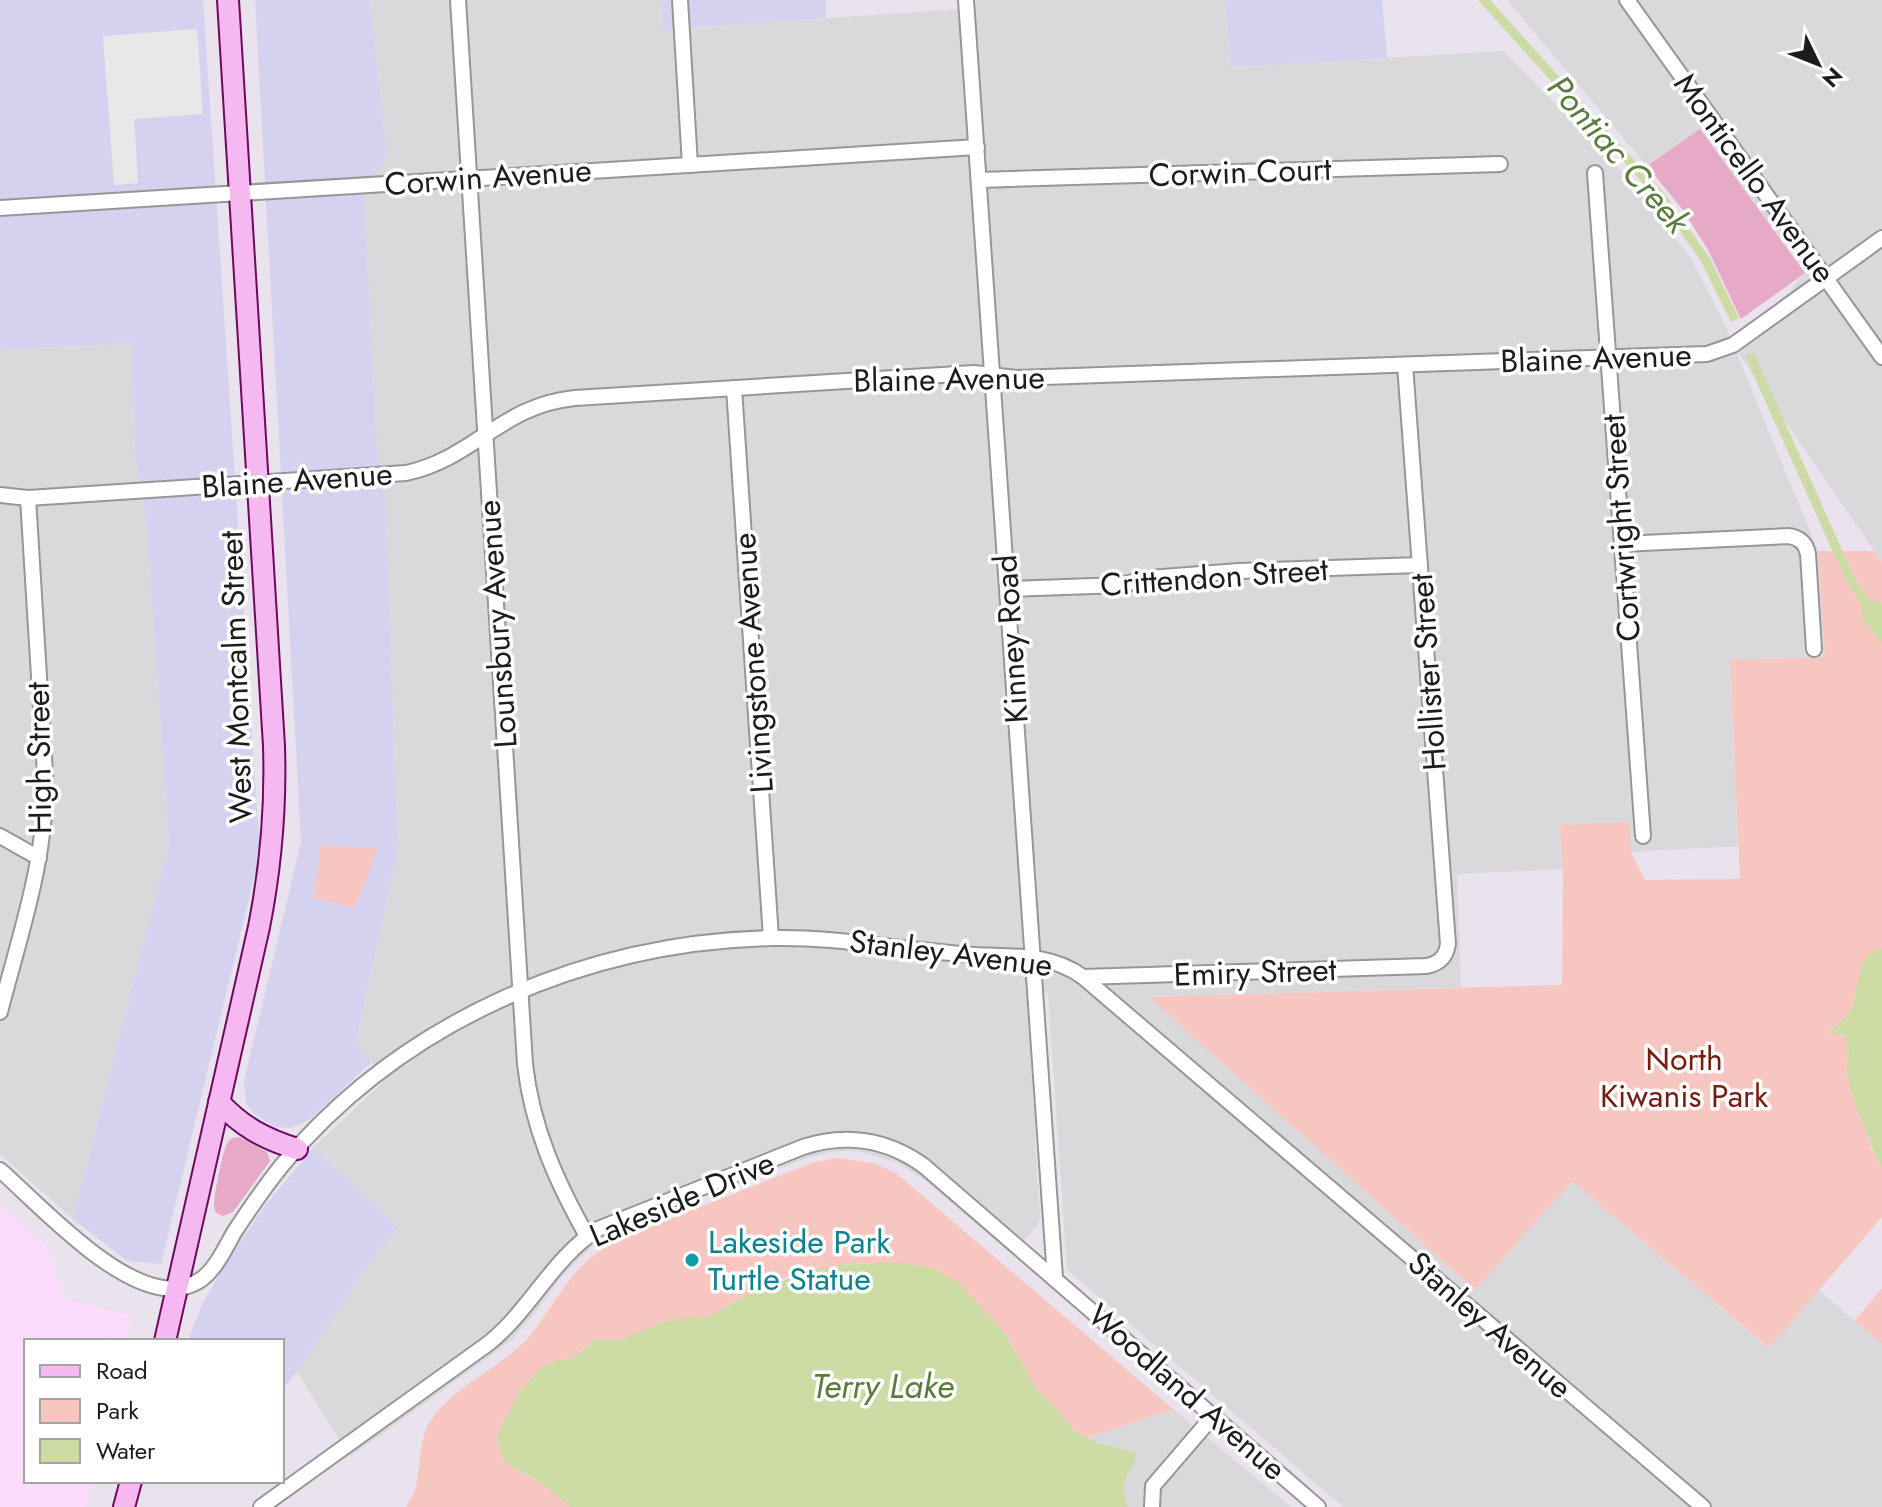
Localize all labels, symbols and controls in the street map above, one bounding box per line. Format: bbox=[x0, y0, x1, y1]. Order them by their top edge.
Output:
north arrow bbox=[1778, 24, 1858, 104]
text: N bbox=[1815, 60, 1850, 95]
water label: Pontiac Creek bbox=[1536, 64, 1702, 245]
street label: Monticello Avenue bbox=[1663, 64, 1847, 292]
street label: Corwin Court bbox=[1148, 146, 1332, 198]
street label: Corwin Avenue bbox=[383, 147, 593, 207]
street label: Blaine Avenue bbox=[1500, 332, 1692, 384]
street label: Blaine Avenue bbox=[853, 354, 1045, 404]
street label: Cortwright Street bbox=[1590, 412, 1652, 643]
street label: Blaine Avenue bbox=[200, 450, 394, 510]
street label: Lounsbury Avenue bbox=[465, 498, 529, 750]
street label: West Montcalm Street bbox=[208, 530, 264, 824]
street label: Livingstone Avenue bbox=[721, 531, 785, 795]
street label: Crittendon Street bbox=[1099, 546, 1330, 608]
street label: Kinney Road bbox=[982, 553, 1040, 725]
street label: Hollister Street bbox=[1398, 572, 1458, 772]
street label: High Street bbox=[15, 681, 63, 834]
street label: Stanley Avenue bbox=[847, 918, 1055, 988]
street label: Emiry Street bbox=[1173, 946, 1337, 998]
park label: North Kiwanis Park bbox=[1600, 1036, 1769, 1119]
street label: Lakeside Drive bbox=[583, 1139, 781, 1259]
place label: Lakeside Park Turtle Statue bbox=[708, 1219, 891, 1302]
street label: Stanley Avenue bbox=[1398, 1241, 1582, 1409]
marker: Lakeside Park Turtle Statue bbox=[683, 1251, 701, 1269]
street label: Woodland Avenue bbox=[1078, 1293, 1296, 1491]
legend bbox=[24, 1339, 284, 1483]
text: Road bbox=[96, 1353, 148, 1388]
water label: Terry Lake bbox=[812, 1362, 954, 1411]
text: Park bbox=[96, 1393, 139, 1428]
text: Water bbox=[96, 1433, 156, 1468]

